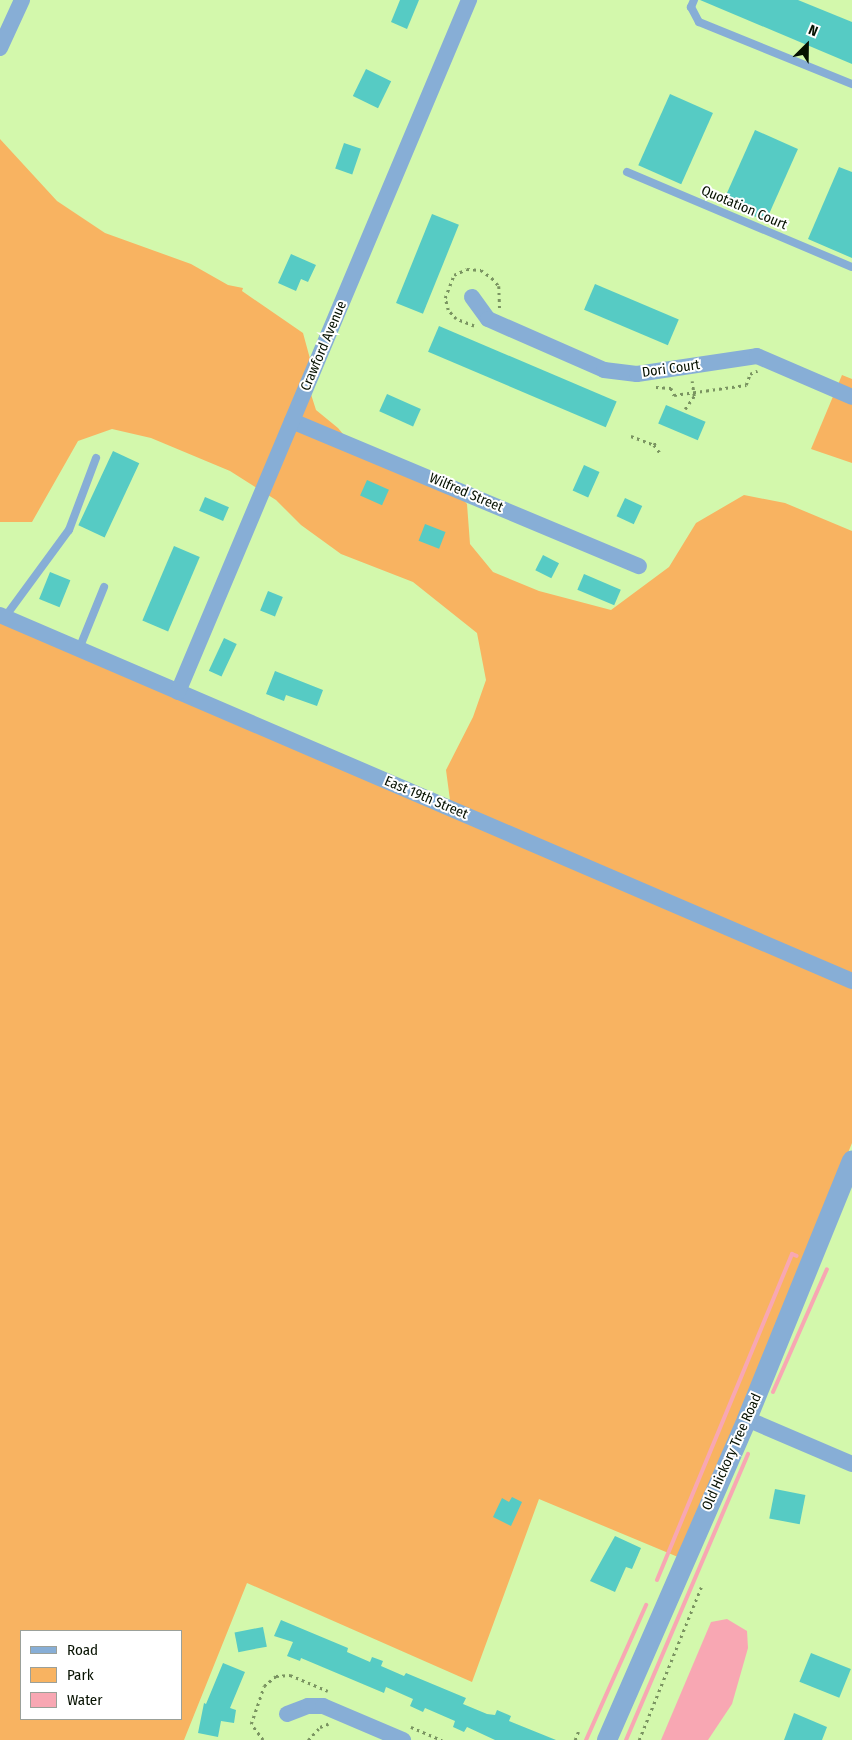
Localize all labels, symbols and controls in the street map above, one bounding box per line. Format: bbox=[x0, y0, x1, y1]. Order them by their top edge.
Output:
north arrow bbox=[782, 20, 832, 70]
text: N bbox=[806, 21, 820, 40]
street label: Quotation Court bbox=[698, 182, 790, 234]
street label: Crawford Avenue bbox=[297, 298, 351, 394]
street label: Dori Court bbox=[641, 357, 701, 381]
street label: Wilfred Street bbox=[427, 470, 505, 516]
street label: East 19th Street bbox=[382, 773, 470, 823]
street label: Old Hickory Tree Road bbox=[699, 1391, 765, 1513]
legend bbox=[20, 1630, 182, 1720]
text: Road bbox=[67, 1641, 98, 1659]
text: Park bbox=[67, 1666, 94, 1684]
text: Water bbox=[67, 1691, 102, 1709]

